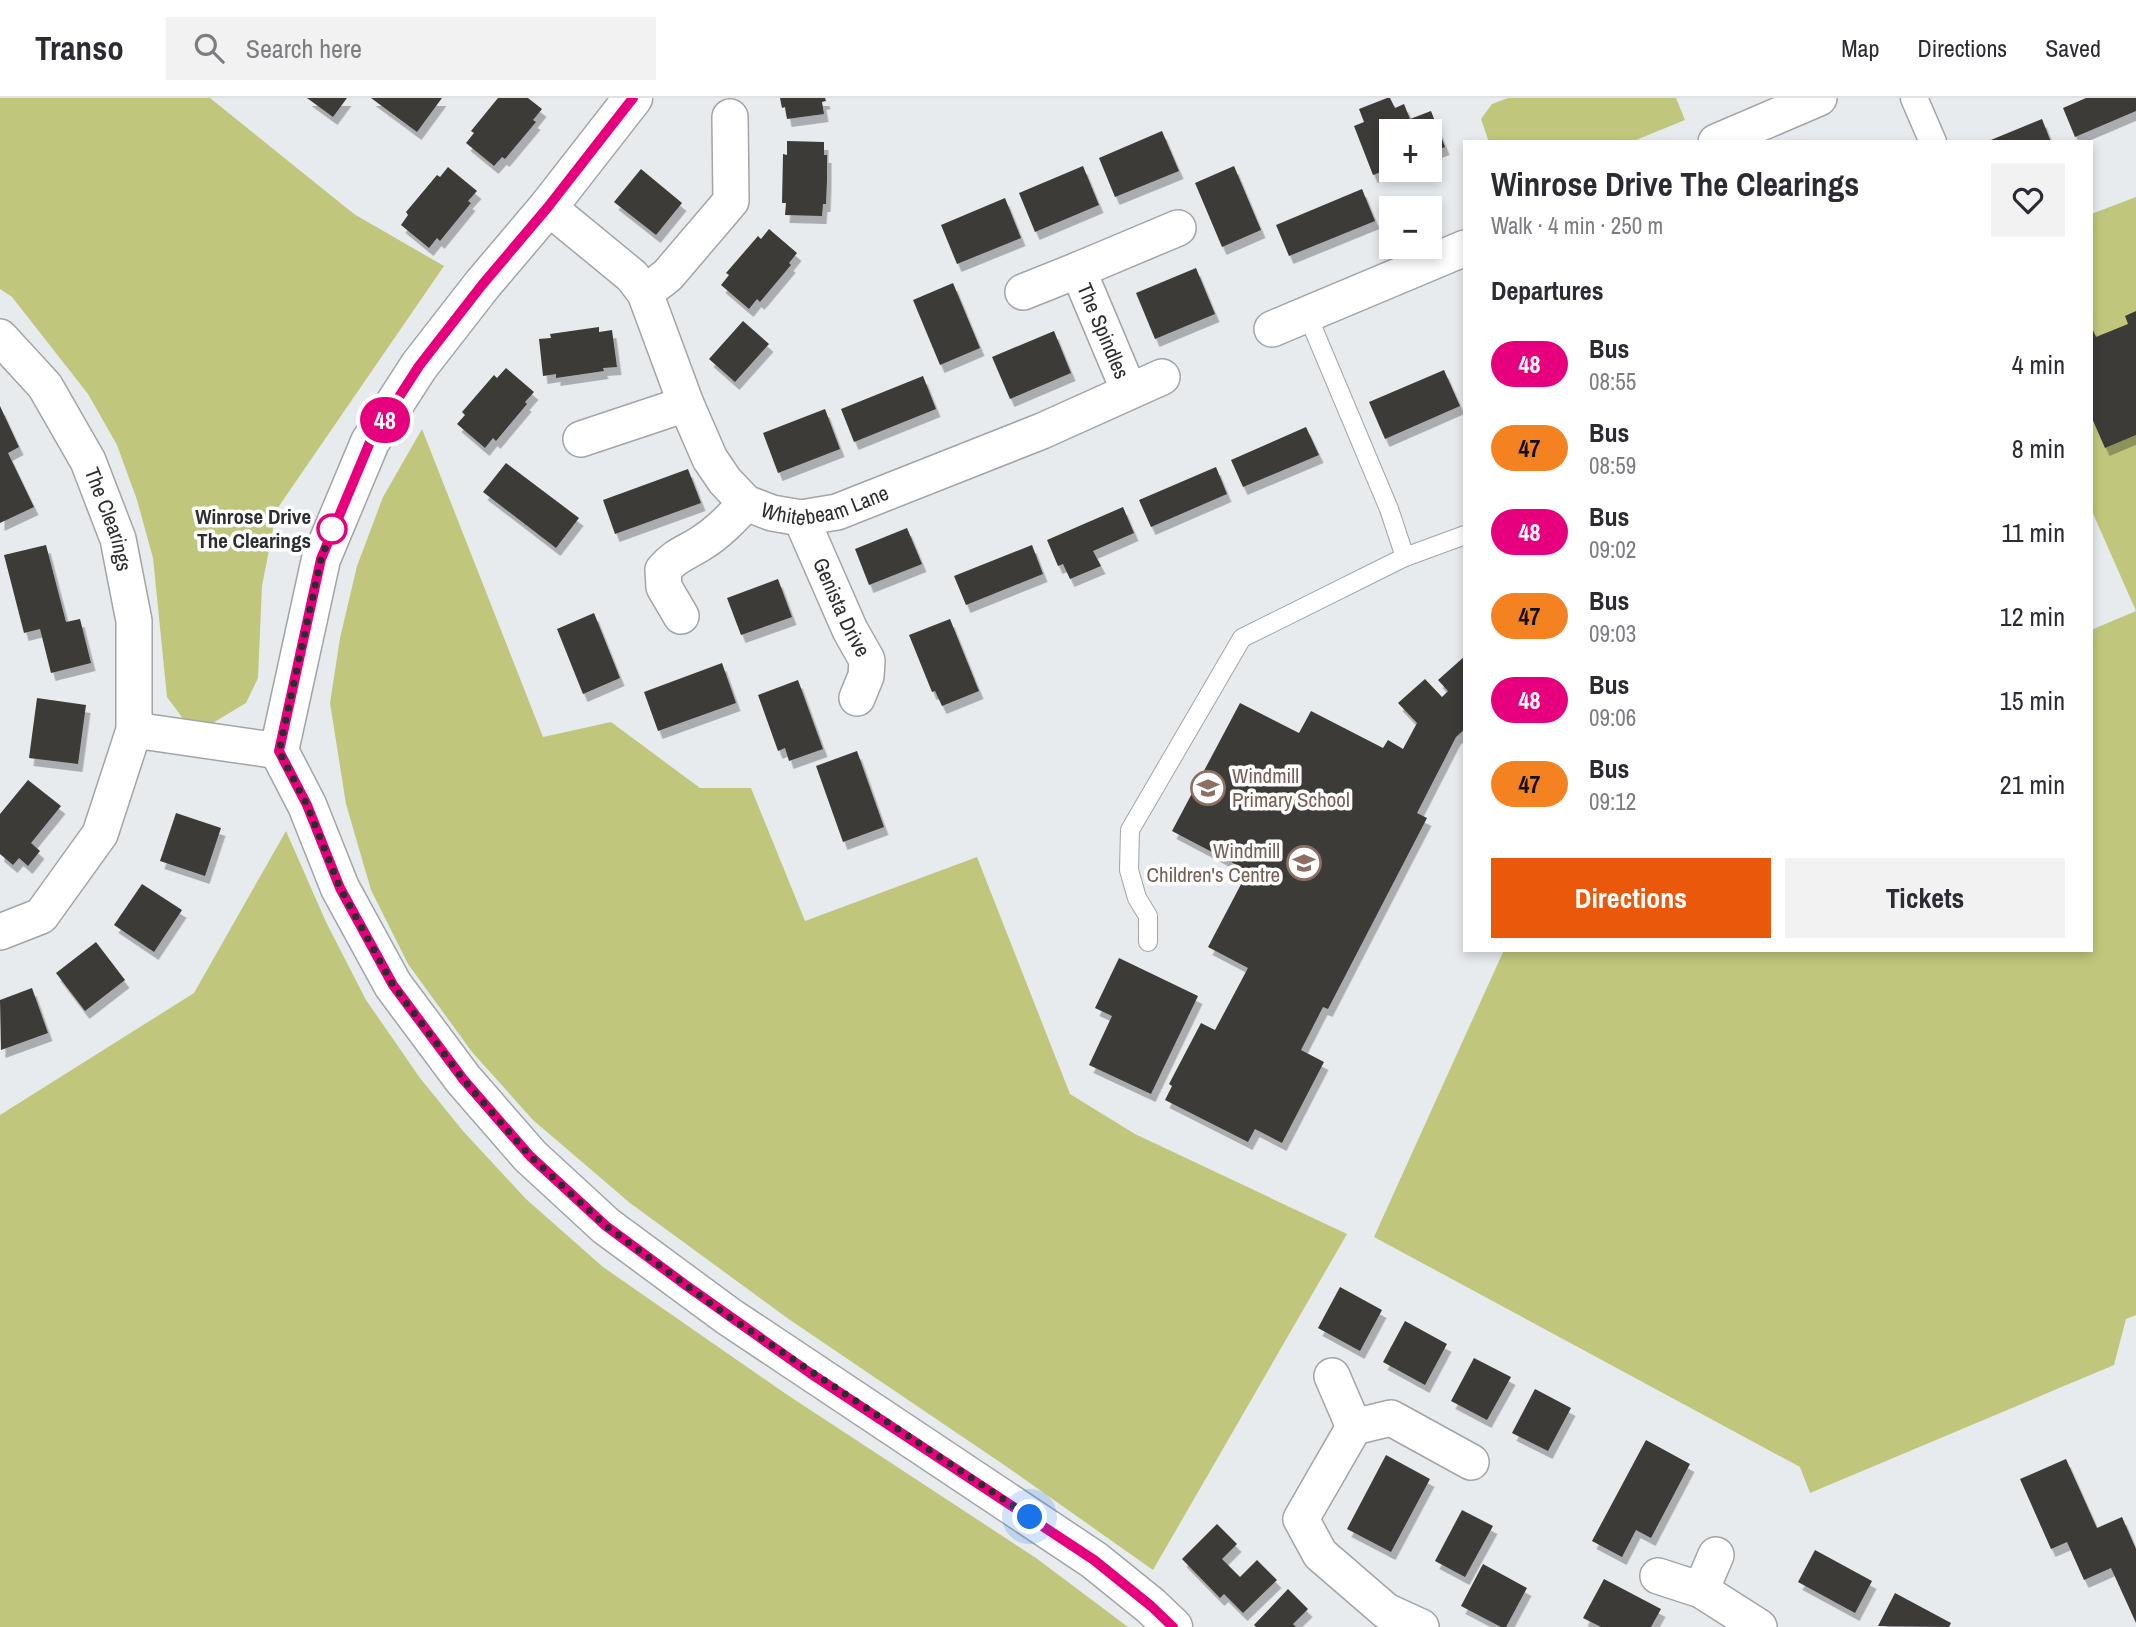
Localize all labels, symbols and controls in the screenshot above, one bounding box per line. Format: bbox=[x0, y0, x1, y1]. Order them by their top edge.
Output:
search box bbox=[166, 17, 656, 80]
text: Transo bbox=[35, 26, 124, 70]
icon: search bbox=[190, 29, 228, 67]
text: Search here bbox=[246, 31, 362, 66]
text: Map bbox=[1841, 32, 1879, 64]
text: Directions bbox=[1917, 32, 2007, 64]
text: Saved bbox=[2045, 32, 2101, 64]
map controls bbox=[1379, 119, 1442, 259]
button: + bbox=[1379, 119, 1442, 182]
text: Winrose Drive The Clearings bbox=[1491, 162, 1859, 206]
button: heart bbox=[1991, 163, 2065, 237]
button: − bbox=[1379, 196, 1442, 259]
text: Walk · 4 min · 250 m bbox=[1491, 210, 1663, 241]
text: Departures bbox=[1491, 273, 1604, 308]
street label: The Spindles bbox=[1070, 278, 1137, 383]
text: Bus bbox=[1589, 331, 1629, 366]
text: 4 min bbox=[2012, 347, 2065, 382]
text: 48 bbox=[1519, 348, 1540, 380]
text: 08:55 bbox=[1589, 366, 1636, 397]
line badge: 48 bbox=[354, 397, 416, 443]
text: 48 bbox=[374, 404, 396, 436]
text: Bus bbox=[1589, 415, 1629, 450]
text: 8 min bbox=[2012, 431, 2065, 466]
text: 47 bbox=[1519, 432, 1540, 464]
text: 08:59 bbox=[1589, 450, 1636, 481]
street label: The Clearings bbox=[78, 463, 139, 574]
street label: Whitebeam Lane bbox=[757, 478, 893, 533]
text: Bus bbox=[1589, 499, 1629, 534]
place label: Winrose Drive The Clearings bbox=[195, 502, 311, 555]
marker: Winrose Drive The Clearings bbox=[317, 514, 347, 544]
text: 11 min bbox=[2001, 515, 2065, 550]
text: 48 bbox=[1519, 516, 1540, 548]
text: 09:02 bbox=[1589, 534, 1636, 565]
street label: Genista Drive bbox=[806, 553, 877, 662]
text: Bus bbox=[1589, 583, 1629, 618]
text: 12 min bbox=[2000, 599, 2065, 634]
text: 47 bbox=[1519, 600, 1540, 632]
text: 09:03 bbox=[1589, 618, 1636, 649]
text: Bus bbox=[1589, 667, 1629, 702]
text: 15 min bbox=[2000, 683, 2065, 718]
text: 48 bbox=[1519, 684, 1540, 716]
text: 09:06 bbox=[1589, 702, 1636, 733]
text: Bus bbox=[1589, 751, 1629, 786]
place label: Windmill Primary School bbox=[1232, 761, 1350, 814]
text: 21 min bbox=[2000, 767, 2065, 802]
text: 47 bbox=[1519, 768, 1540, 800]
school or university icon: Windmill Primary School bbox=[1189, 769, 1227, 807]
text: 09:12 bbox=[1589, 786, 1636, 817]
place label: Windmill Children's Centre bbox=[1147, 836, 1280, 889]
school or university icon: Windmill Children's Centre bbox=[1285, 844, 1323, 882]
button: Directions bbox=[1491, 858, 1771, 938]
button: Tickets bbox=[1785, 858, 2065, 938]
your location bbox=[1012, 1499, 1047, 1534]

